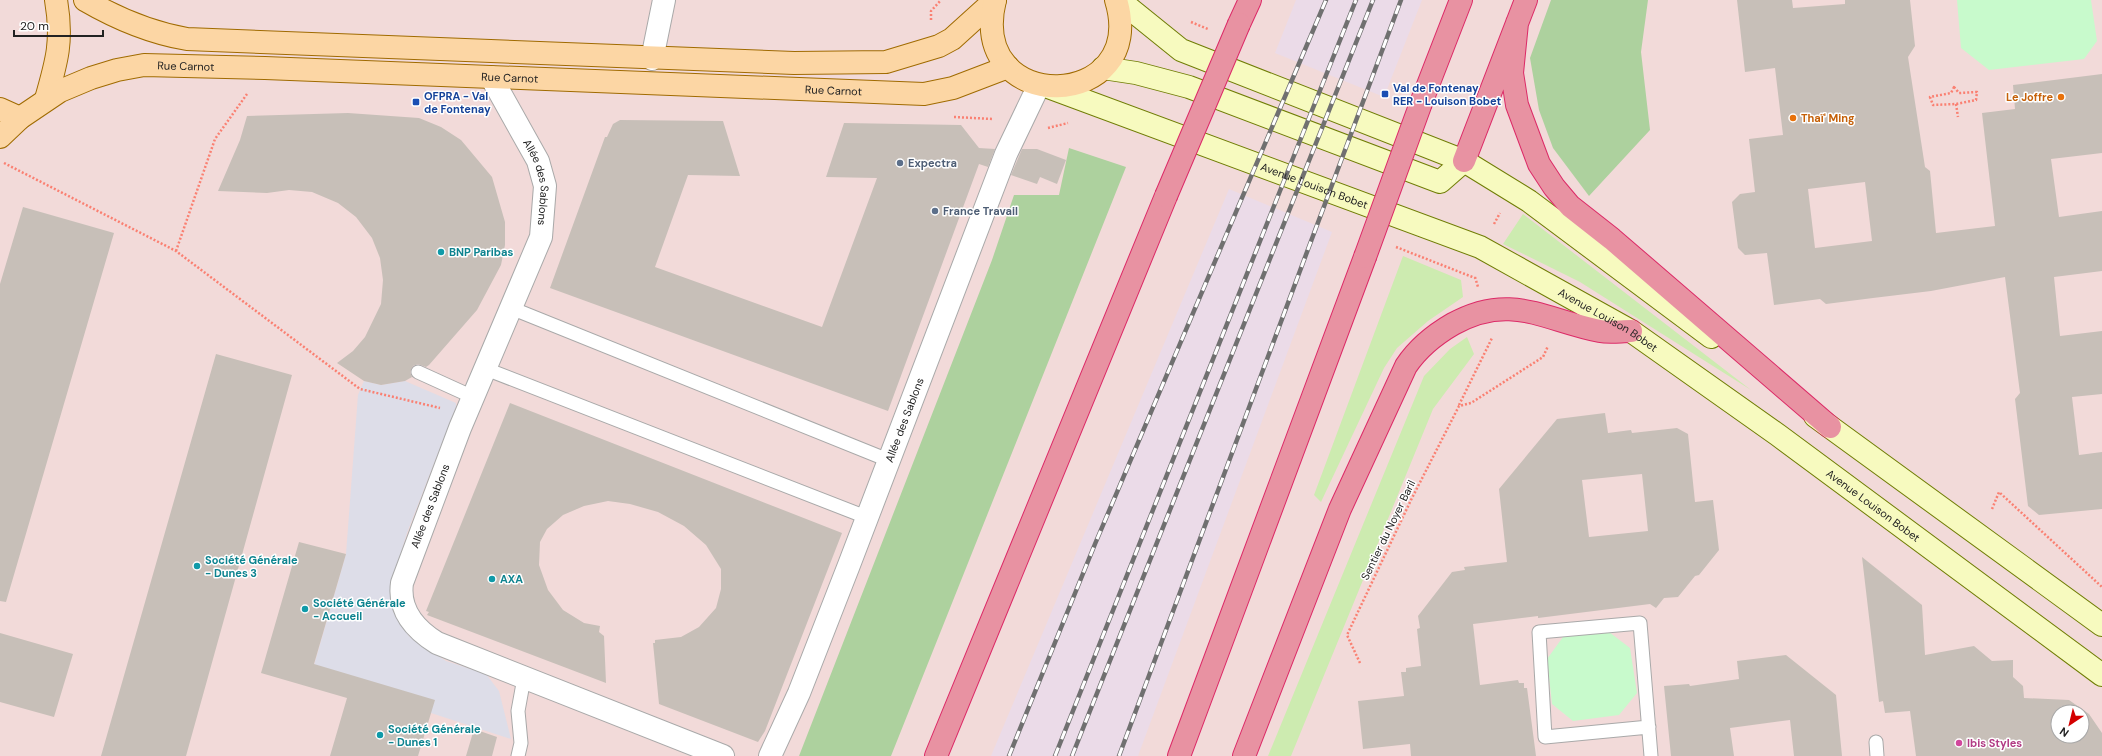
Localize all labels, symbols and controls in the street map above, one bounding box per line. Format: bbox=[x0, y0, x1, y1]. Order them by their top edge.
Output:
scale bar bbox=[14, 12, 103, 38]
text: 20 m bbox=[20, 18, 49, 34]
street label: Rue Carnot bbox=[157, 58, 215, 74]
street label: Rue Carnot bbox=[481, 70, 538, 86]
place label: Val de Fontenay RER - Louison Bobet bbox=[1393, 81, 1502, 108]
street label: Rue Carnot bbox=[805, 82, 862, 99]
place label: OFPRA - Val de Fontenay bbox=[424, 89, 491, 116]
marker: Val de Fontenay RER - Louison Bobet bbox=[1380, 89, 1390, 99]
place label: Le Joffre bbox=[2006, 90, 2053, 104]
marker: Le Joffre bbox=[2056, 92, 2066, 102]
marker: OFPRA - Val de Fontenay bbox=[411, 97, 421, 107]
place label: Thaï' Ming bbox=[1801, 111, 1855, 125]
marker: Thaï' Ming bbox=[1788, 113, 1798, 123]
street label: Allée des Sablons bbox=[520, 137, 552, 226]
place label: Expectra bbox=[908, 156, 957, 170]
marker: Expectra bbox=[895, 158, 905, 168]
street label: Avenue Louison Bobet bbox=[1259, 159, 1370, 212]
place label: France Travail bbox=[943, 204, 1018, 218]
marker: France Travail bbox=[930, 206, 940, 216]
place label: BNP Paribas bbox=[449, 245, 513, 259]
marker: BNP Paribas bbox=[436, 247, 446, 257]
street label: Avenue Louison Bobet bbox=[1556, 285, 1660, 355]
street label: Allée des Sablons bbox=[882, 376, 927, 464]
street label: Allée des Sablons bbox=[407, 462, 453, 550]
street label: Avenue Louison Bobet bbox=[1824, 466, 1923, 545]
street label: Sentier du Noyer Baril bbox=[1358, 478, 1418, 582]
place label: Société Générale - Dunes 3 bbox=[205, 553, 298, 580]
marker: Société Générale - Dunes 3 bbox=[192, 561, 202, 571]
place label: AXA bbox=[500, 572, 523, 586]
marker: AXA bbox=[487, 574, 497, 584]
place label: Société Générale - Accueil bbox=[313, 596, 406, 623]
marker: Société Générale - Accueil bbox=[300, 604, 310, 614]
north arrow bbox=[2050, 704, 2090, 744]
place label: Société Générale - Dunes 1 bbox=[388, 722, 481, 749]
text: N bbox=[2057, 724, 2072, 740]
marker: Société Générale - Dunes 1 bbox=[375, 730, 385, 740]
place label: Ibis Styles bbox=[1967, 736, 2022, 750]
marker: Ibis Styles bbox=[1954, 738, 1964, 748]

